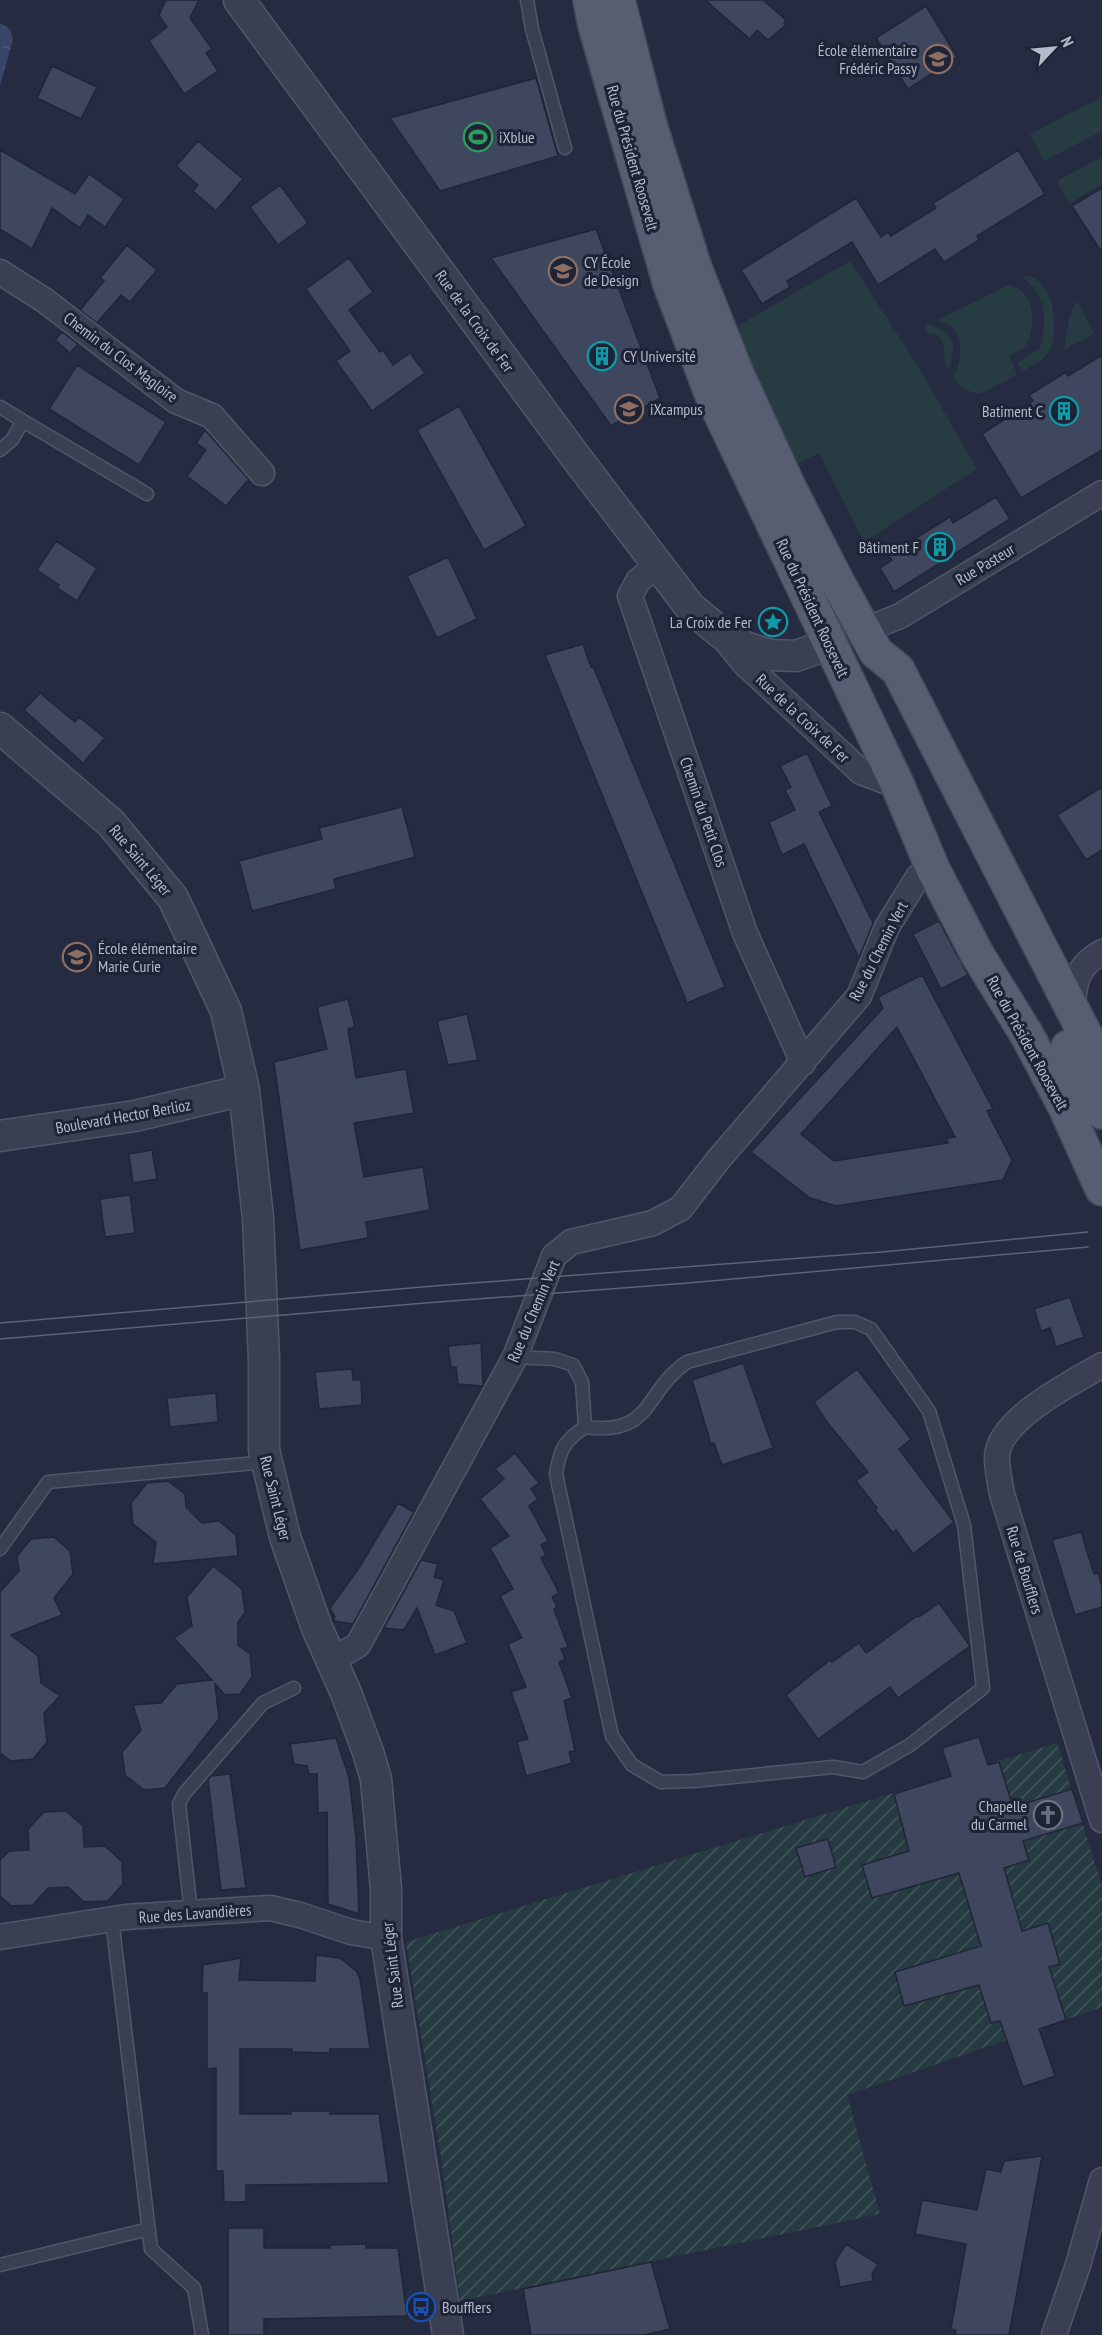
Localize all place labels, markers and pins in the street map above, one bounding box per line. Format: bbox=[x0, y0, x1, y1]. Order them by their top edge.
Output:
place label: École élémentaire Frédéric Passy bbox=[818, 40, 917, 78]
school or university icon: École élémentaire Frédéric Passy bbox=[922, 43, 954, 75]
sports icon: iXblue bbox=[462, 121, 494, 153]
place label: iXblue bbox=[499, 127, 535, 147]
place label: CY École de Design bbox=[584, 252, 639, 290]
school or university icon: CY École de Design bbox=[547, 255, 579, 287]
building icon: CY Université bbox=[586, 340, 618, 372]
place label: CY Université bbox=[623, 346, 696, 366]
school or university icon: iXcampus bbox=[613, 393, 645, 425]
building icon: Batiment C bbox=[1048, 395, 1080, 427]
place label: iXcampus bbox=[650, 399, 703, 419]
place label: Batiment C bbox=[982, 401, 1043, 421]
building icon: Bâtiment F bbox=[924, 531, 956, 563]
place label: Bâtiment F bbox=[859, 537, 919, 557]
place icon: La Croix de Fer bbox=[757, 606, 789, 638]
place label: La Croix de Fer bbox=[670, 612, 753, 632]
place label: École élémentaire Marie Curie bbox=[98, 938, 197, 976]
school or university icon: École élémentaire Marie Curie bbox=[61, 941, 93, 973]
place label: Chapelle du Carmel bbox=[971, 1796, 1027, 1834]
church icon: Chapelle du Carmel bbox=[1032, 1799, 1064, 1831]
bus stop icon: Boufflers bbox=[405, 2291, 437, 2323]
place label: Boufflers bbox=[442, 2297, 491, 2317]

